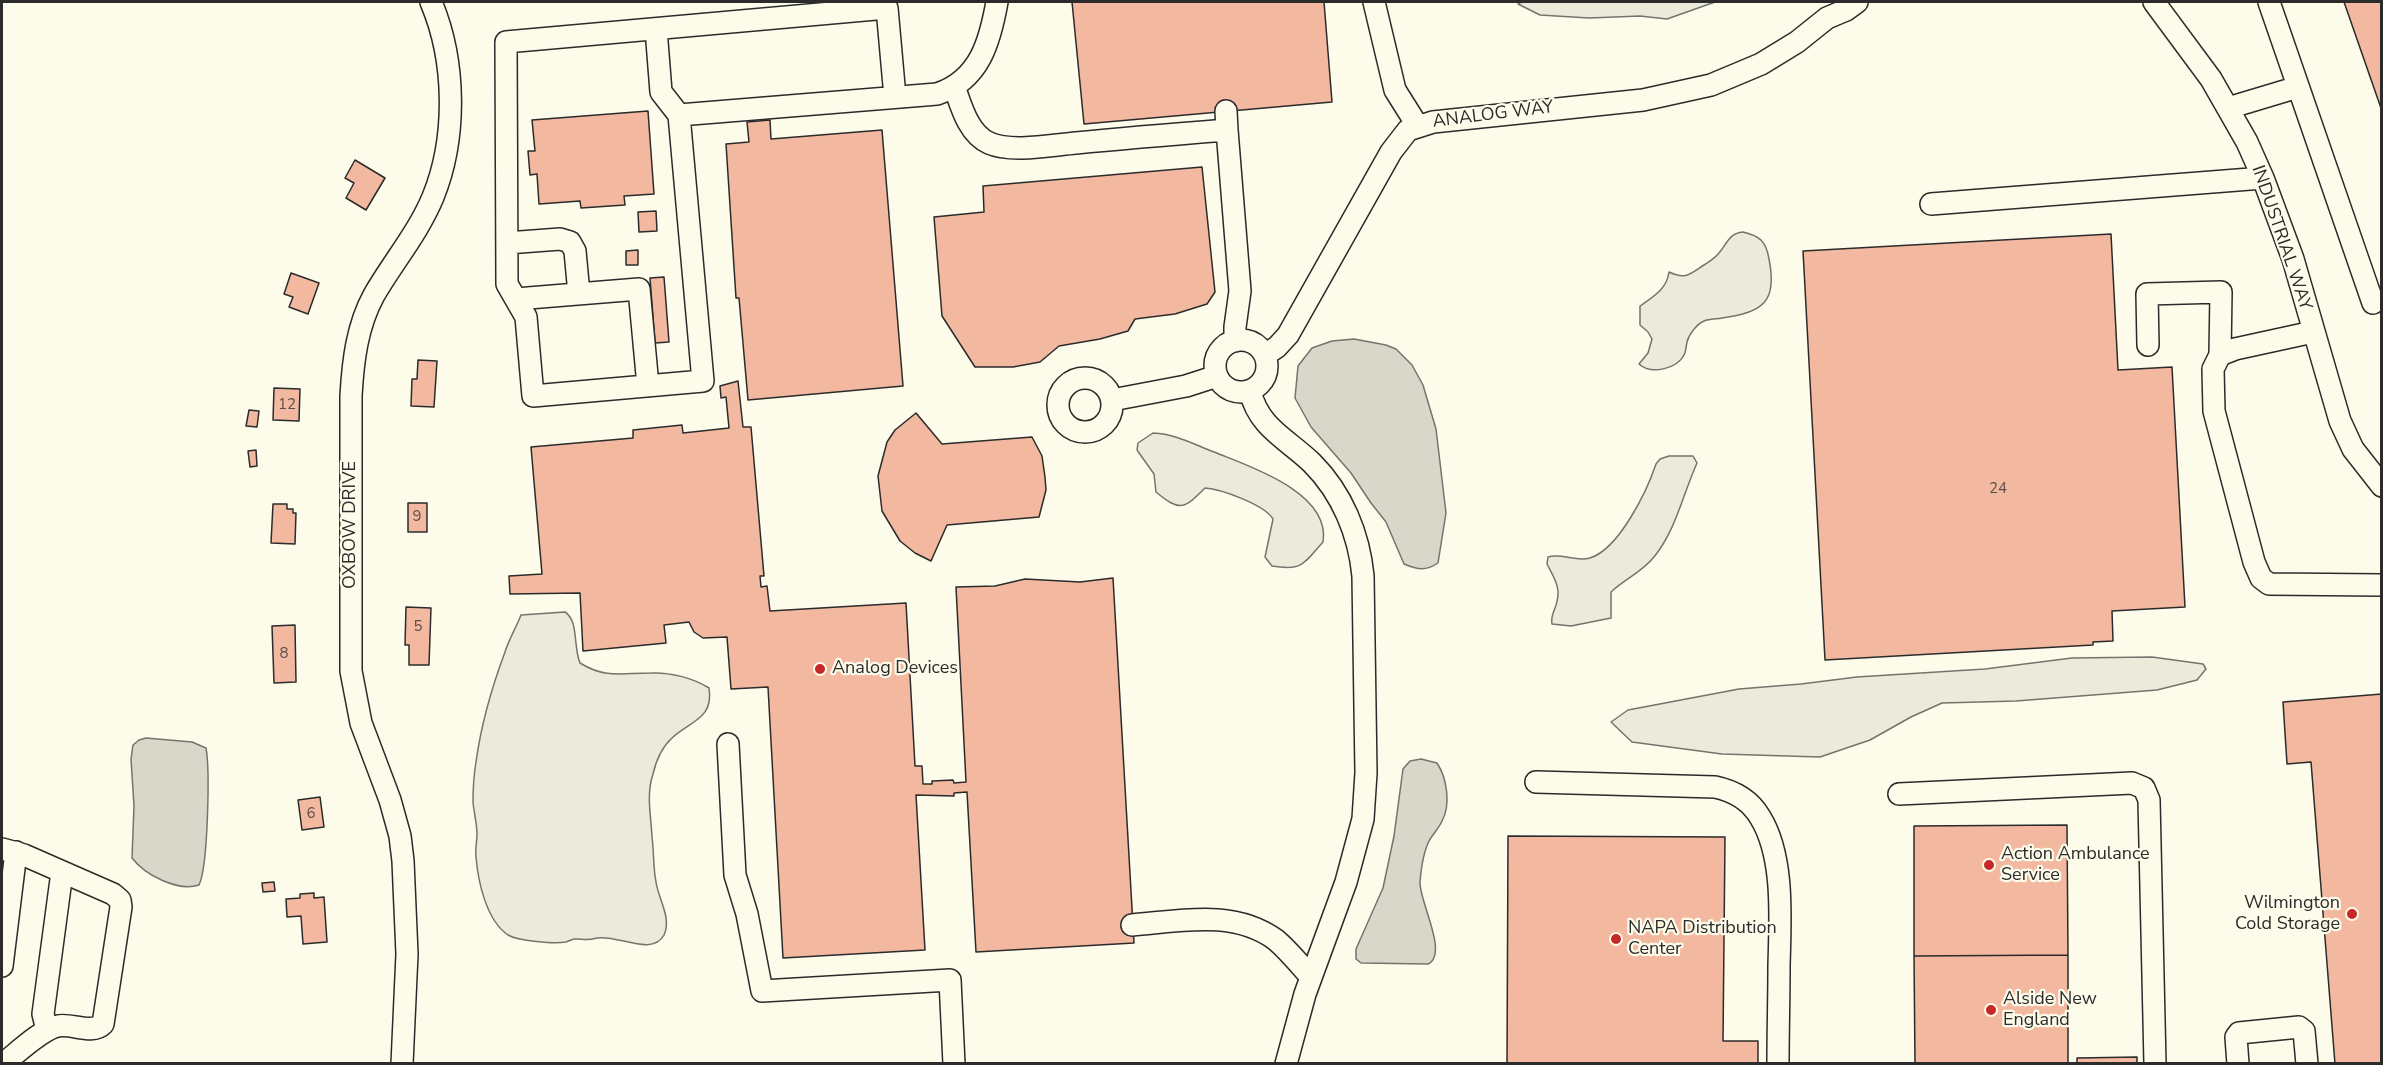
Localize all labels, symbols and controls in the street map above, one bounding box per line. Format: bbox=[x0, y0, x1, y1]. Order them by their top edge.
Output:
street label: ANALOG WAY bbox=[1431, 97, 1555, 133]
street label: INDUSTRIAL WAY bbox=[2246, 163, 2316, 313]
house number: 12 bbox=[278, 396, 296, 414]
street label: OXBOW DRIVE bbox=[340, 461, 362, 589]
house number: 24 bbox=[1989, 480, 2007, 498]
house number: 9 bbox=[413, 508, 421, 526]
house number: 5 bbox=[414, 618, 422, 636]
house number: 8 bbox=[280, 645, 288, 663]
place label: Analog Devices bbox=[832, 658, 958, 680]
marker: Analog Devices bbox=[813, 662, 827, 676]
house number: 6 bbox=[307, 805, 315, 823]
place label: Action Ambulance Service bbox=[2001, 844, 2150, 886]
marker: Action Ambulance Service bbox=[1982, 858, 1996, 872]
place label: Wilmington Cold Storage bbox=[2235, 893, 2340, 936]
marker: Wilmington Cold Storage bbox=[2345, 907, 2359, 921]
place label: NAPA Distribution Center bbox=[1628, 918, 1777, 960]
marker: NAPA Distribution Center bbox=[1609, 932, 1623, 946]
place label: Alside New England bbox=[2003, 989, 2097, 1032]
marker: Alside New England bbox=[1984, 1003, 1998, 1017]

